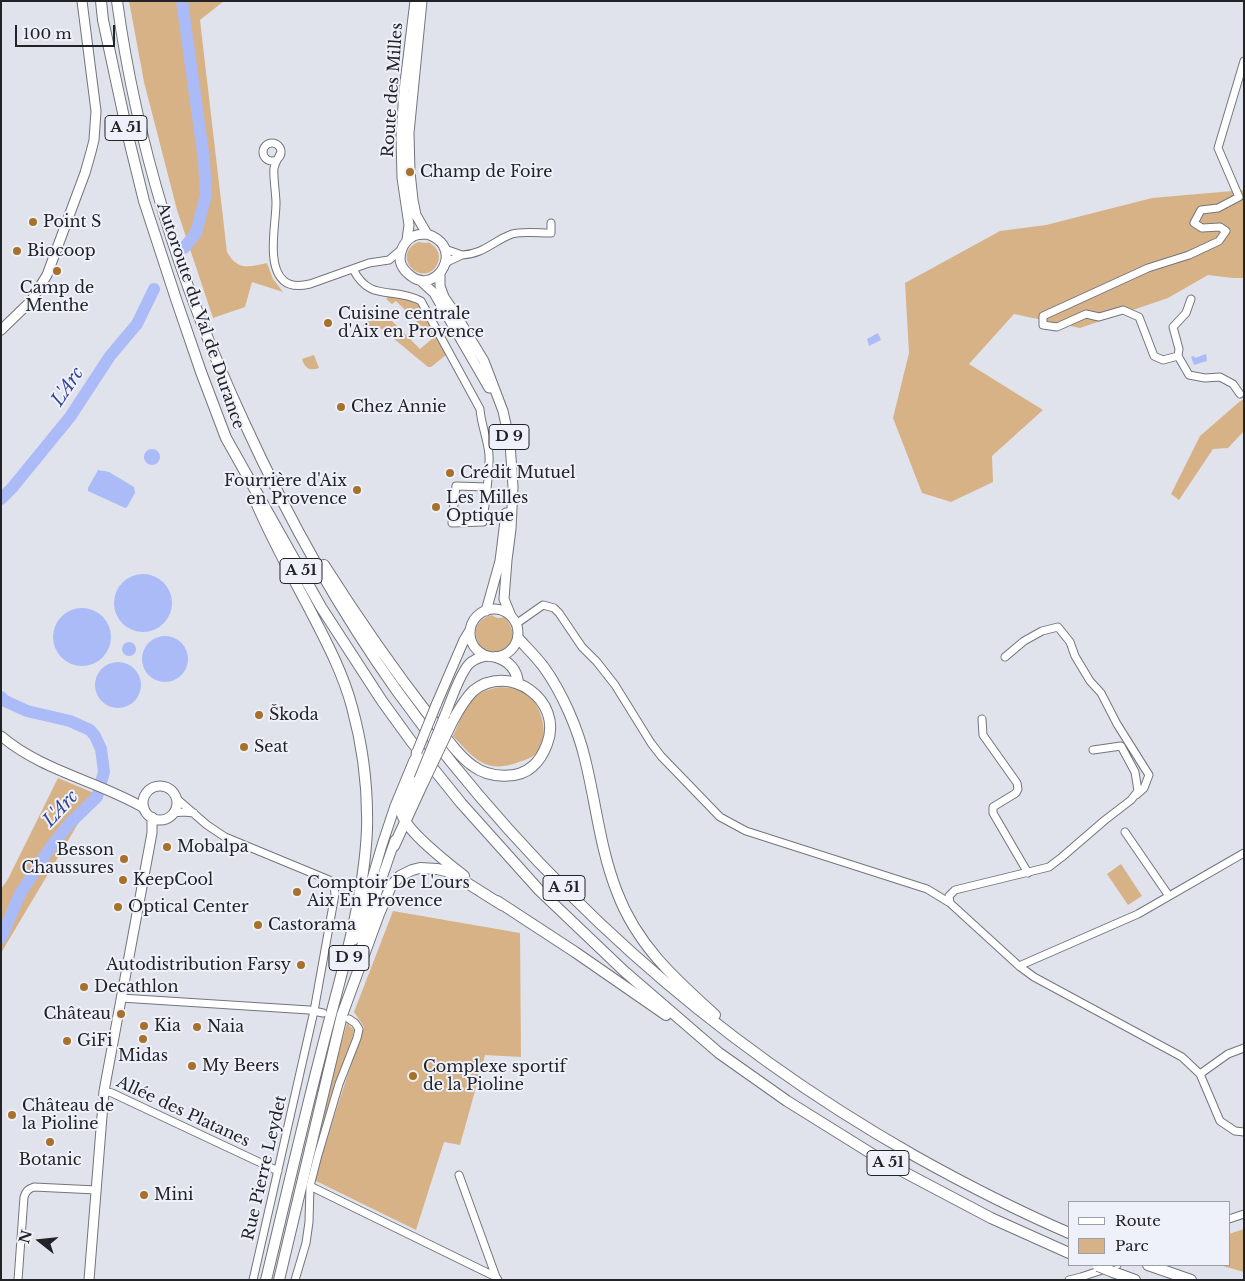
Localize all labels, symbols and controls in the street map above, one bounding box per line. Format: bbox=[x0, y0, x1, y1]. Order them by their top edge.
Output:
scale bar bbox=[18, 15, 118, 47]
street label: Route des Milles bbox=[379, 22, 407, 158]
text: 100 m bbox=[23, 24, 72, 43]
road number: A 51 bbox=[105, 116, 147, 140]
place label: Champ de Foire bbox=[420, 162, 552, 182]
marker: Champ de Foire bbox=[404, 166, 416, 178]
street label: Autoroute du Val de Durance bbox=[152, 200, 248, 432]
place label: Point S bbox=[43, 212, 101, 232]
marker: Point S bbox=[27, 216, 39, 228]
place label: Biocoop bbox=[27, 241, 96, 261]
marker: Biocoop bbox=[11, 245, 23, 257]
marker: Camp de Menthe bbox=[51, 265, 63, 277]
place label: Camp de Menthe bbox=[20, 278, 94, 316]
place label: Cuisine centrale d'Aix en Provence bbox=[338, 304, 484, 342]
marker: Cuisine centrale d'Aix en Provence bbox=[322, 317, 334, 329]
water label: L'Arc bbox=[47, 364, 89, 410]
place label: Chez Annie bbox=[351, 397, 447, 417]
marker: Chez Annie bbox=[335, 401, 347, 413]
road number: D 9 bbox=[489, 424, 529, 450]
place label: Crédit Mutuel bbox=[460, 463, 575, 483]
marker: Crédit Mutuel bbox=[444, 467, 456, 479]
place label: Fourrière d'Aix en Provence bbox=[224, 471, 347, 509]
marker: Fourrière d'Aix en Provence bbox=[351, 484, 363, 496]
place label: Les Milles Optique bbox=[446, 488, 528, 526]
marker: Les Milles Optique bbox=[430, 501, 442, 513]
road number: A 51 bbox=[280, 558, 322, 584]
place label: Škoda bbox=[269, 705, 319, 725]
marker: Škoda bbox=[253, 709, 265, 721]
place label: Seat bbox=[254, 737, 288, 757]
marker: Seat bbox=[238, 741, 250, 753]
water label: L'Arc bbox=[39, 786, 83, 832]
place label: Mobalpa bbox=[177, 837, 249, 857]
place label: Besson Chaussures bbox=[21, 840, 114, 878]
marker: Mobalpa bbox=[161, 841, 173, 853]
marker: Besson Chaussures bbox=[118, 853, 130, 865]
place label: KeepCool bbox=[133, 870, 213, 890]
place label: Comptoir De L'ours Aix En Provence bbox=[307, 873, 470, 911]
marker: KeepCool bbox=[117, 874, 129, 886]
road number: A 51 bbox=[543, 876, 585, 900]
marker: Comptoir De L'ours Aix En Provence bbox=[291, 886, 303, 898]
place label: Optical Center bbox=[128, 897, 249, 917]
marker: Optical Center bbox=[112, 901, 124, 913]
place label: Castorama bbox=[268, 915, 356, 935]
marker: Castorama bbox=[252, 919, 264, 931]
road number: D 9 bbox=[329, 946, 369, 970]
place label: Autodistribution Farsy bbox=[106, 955, 291, 975]
marker: Autodistribution Farsy bbox=[295, 959, 307, 971]
place label: Decathlon bbox=[94, 977, 178, 997]
marker: Decathlon bbox=[78, 981, 90, 993]
place label: Château bbox=[43, 1004, 111, 1024]
marker: Château bbox=[115, 1008, 127, 1020]
place label: Kia bbox=[154, 1016, 181, 1036]
place label: Naia bbox=[207, 1017, 244, 1037]
marker: Kia bbox=[138, 1020, 150, 1032]
marker: Naia bbox=[191, 1021, 203, 1033]
place label: GiFi bbox=[77, 1031, 113, 1051]
marker: Midas bbox=[137, 1033, 149, 1045]
marker: GiFi bbox=[61, 1035, 73, 1047]
place label: Midas bbox=[118, 1046, 168, 1066]
place label: My Beers bbox=[202, 1056, 279, 1076]
place label: Complexe sportif de la Pioline bbox=[423, 1057, 566, 1095]
marker: My Beers bbox=[186, 1060, 198, 1072]
marker: Complexe sportif de la Pioline bbox=[407, 1070, 419, 1082]
street label: Allée des Platanes bbox=[113, 1073, 253, 1151]
street label: Rue Pierre Leydet bbox=[239, 1094, 291, 1242]
place label: Château de la Pioline bbox=[22, 1096, 114, 1134]
marker: Château de la Pioline bbox=[6, 1109, 18, 1121]
marker: Botanic bbox=[44, 1136, 56, 1148]
place label: Botanic bbox=[19, 1150, 81, 1170]
road number: A 51 bbox=[867, 1150, 909, 1176]
place label: Mini bbox=[154, 1185, 193, 1205]
marker: Mini bbox=[138, 1189, 150, 1201]
legend bbox=[1068, 1201, 1230, 1266]
text: Route bbox=[1115, 1211, 1161, 1230]
north arrow bbox=[15, 1216, 65, 1266]
text: N bbox=[15, 1228, 36, 1246]
text: Parc bbox=[1115, 1236, 1148, 1255]

